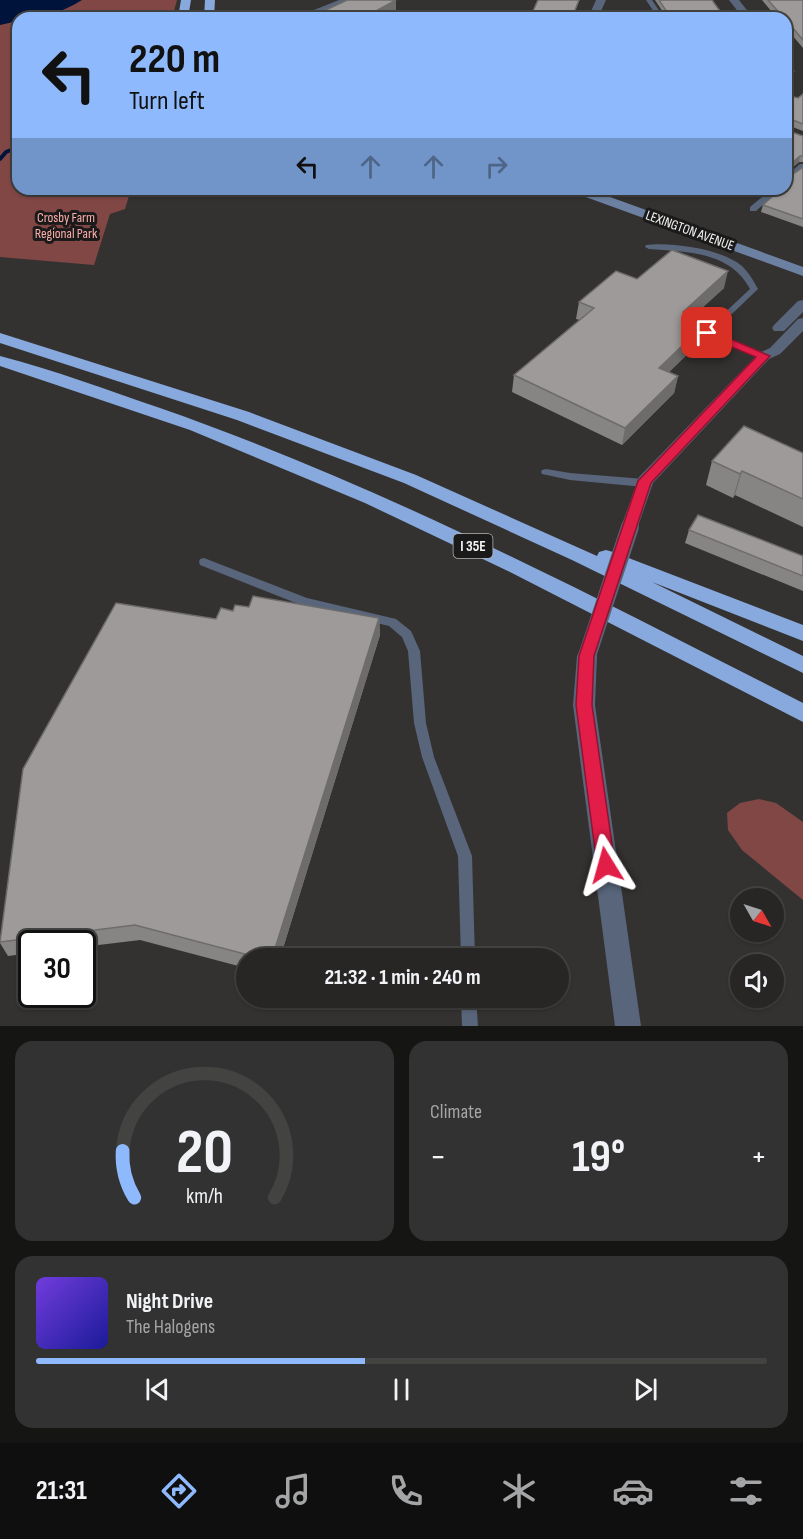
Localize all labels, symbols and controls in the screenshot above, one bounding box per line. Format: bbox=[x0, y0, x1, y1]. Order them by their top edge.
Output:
text: 220 m bbox=[129, 34, 220, 85]
icon: left bbox=[30, 36, 108, 114]
text: Turn left bbox=[129, 85, 205, 117]
icon: left bbox=[291, 150, 324, 183]
icon: ahead bbox=[354, 150, 387, 183]
icon: ahead bbox=[417, 150, 450, 183]
icon: right bbox=[480, 150, 513, 183]
street label: LEXINGTON AVENUE bbox=[643, 207, 737, 254]
park label: Crosby Farm Regional Park bbox=[35, 209, 98, 242]
pin bbox=[681, 307, 732, 358]
icon: arrive bbox=[690, 316, 723, 349]
road number: I 35E bbox=[454, 534, 492, 558]
position arrow bbox=[574, 833, 638, 897]
north arrow bbox=[730, 888, 784, 942]
map controls bbox=[730, 888, 784, 1008]
speed limit sign: 30 bbox=[18, 930, 96, 1008]
button: sound bbox=[730, 954, 784, 1008]
text: 21:32 · 1 min · 240 m bbox=[324, 964, 481, 991]
text: Climate bbox=[430, 1100, 482, 1124]
text: 20 bbox=[176, 1116, 233, 1191]
text: 19° bbox=[572, 1130, 625, 1185]
text: − bbox=[430, 1137, 446, 1177]
text: + bbox=[751, 1137, 767, 1177]
text: km/h bbox=[186, 1184, 223, 1209]
text: Night Drive bbox=[126, 1288, 213, 1315]
text: The Halogens bbox=[126, 1315, 215, 1339]
icon: previous bbox=[141, 1373, 174, 1406]
icon: pause bbox=[385, 1373, 418, 1406]
icon: next bbox=[629, 1373, 662, 1406]
icon: directions bbox=[158, 1470, 200, 1512]
icon: music bbox=[272, 1470, 314, 1512]
icon: phone bbox=[385, 1470, 427, 1512]
icon: climate bbox=[498, 1470, 540, 1512]
icon: car bbox=[612, 1470, 654, 1512]
icon: filters bbox=[725, 1470, 767, 1512]
text: 21:31 bbox=[36, 1475, 87, 1507]

